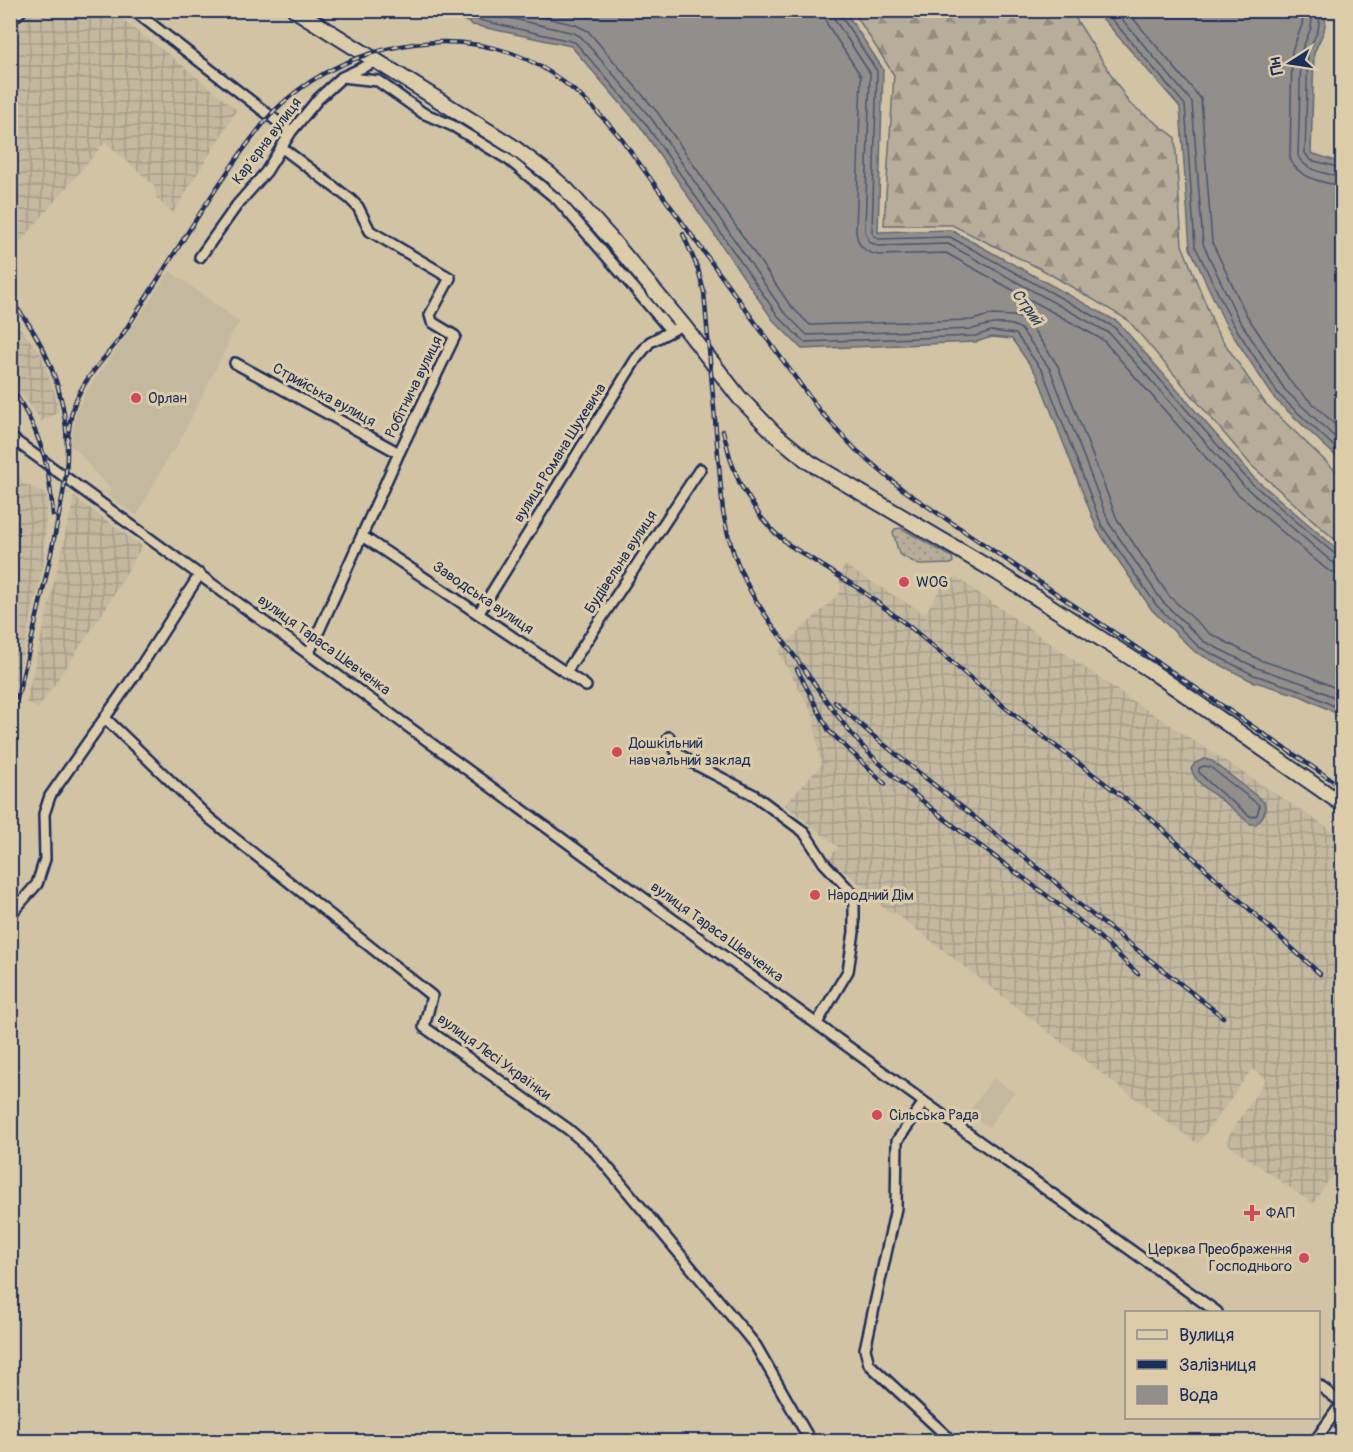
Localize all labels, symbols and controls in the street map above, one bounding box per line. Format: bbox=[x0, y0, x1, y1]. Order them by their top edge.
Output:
north arrow bbox=[1260, 33, 1320, 93]
text: Пн bbox=[1265, 55, 1288, 77]
street label: Карʼєрна вулиця bbox=[228, 94, 306, 188]
water label: Стрий bbox=[1007, 285, 1048, 330]
street label: Робітнича вулиця bbox=[381, 333, 447, 441]
street label: Стрийська вулиця bbox=[269, 359, 379, 431]
street label: вулиця Романа Шухевича bbox=[509, 380, 611, 526]
place label: Орлан bbox=[148, 389, 187, 408]
marker: Орлан bbox=[129, 391, 143, 405]
street label: Будівельна вулиця bbox=[581, 507, 661, 617]
street label: Заводська вулиця bbox=[429, 557, 537, 639]
place label: WOG bbox=[916, 573, 948, 592]
marker: WOG bbox=[897, 575, 911, 589]
street label: вулиця Тараса Шевченка bbox=[254, 590, 394, 700]
place label: Дошкільний навчальний заклад bbox=[628, 734, 751, 770]
marker: Дошкільний навчальний заклад bbox=[610, 745, 624, 759]
street label: вулиця Тараса Шевченка bbox=[647, 877, 787, 987]
place label: Народний Дім bbox=[827, 886, 914, 905]
marker: Народний Дім bbox=[808, 888, 822, 902]
street label: вулиця Лесі Українки bbox=[433, 1009, 555, 1105]
place label: Сільська Рада bbox=[889, 1106, 979, 1125]
marker: Сільська Рада bbox=[870, 1108, 884, 1122]
marker: ФАП bbox=[1243, 1204, 1261, 1222]
place label: ФАП bbox=[1266, 1204, 1295, 1223]
place label: Церква Преображення Господнього bbox=[1148, 1240, 1292, 1276]
marker: Церква Преображення Господнього bbox=[1297, 1251, 1311, 1265]
legend bbox=[1125, 1311, 1320, 1419]
text: Вулиця bbox=[1179, 1324, 1234, 1347]
text: Залізниця bbox=[1179, 1354, 1256, 1377]
text: Вода bbox=[1179, 1384, 1218, 1407]

